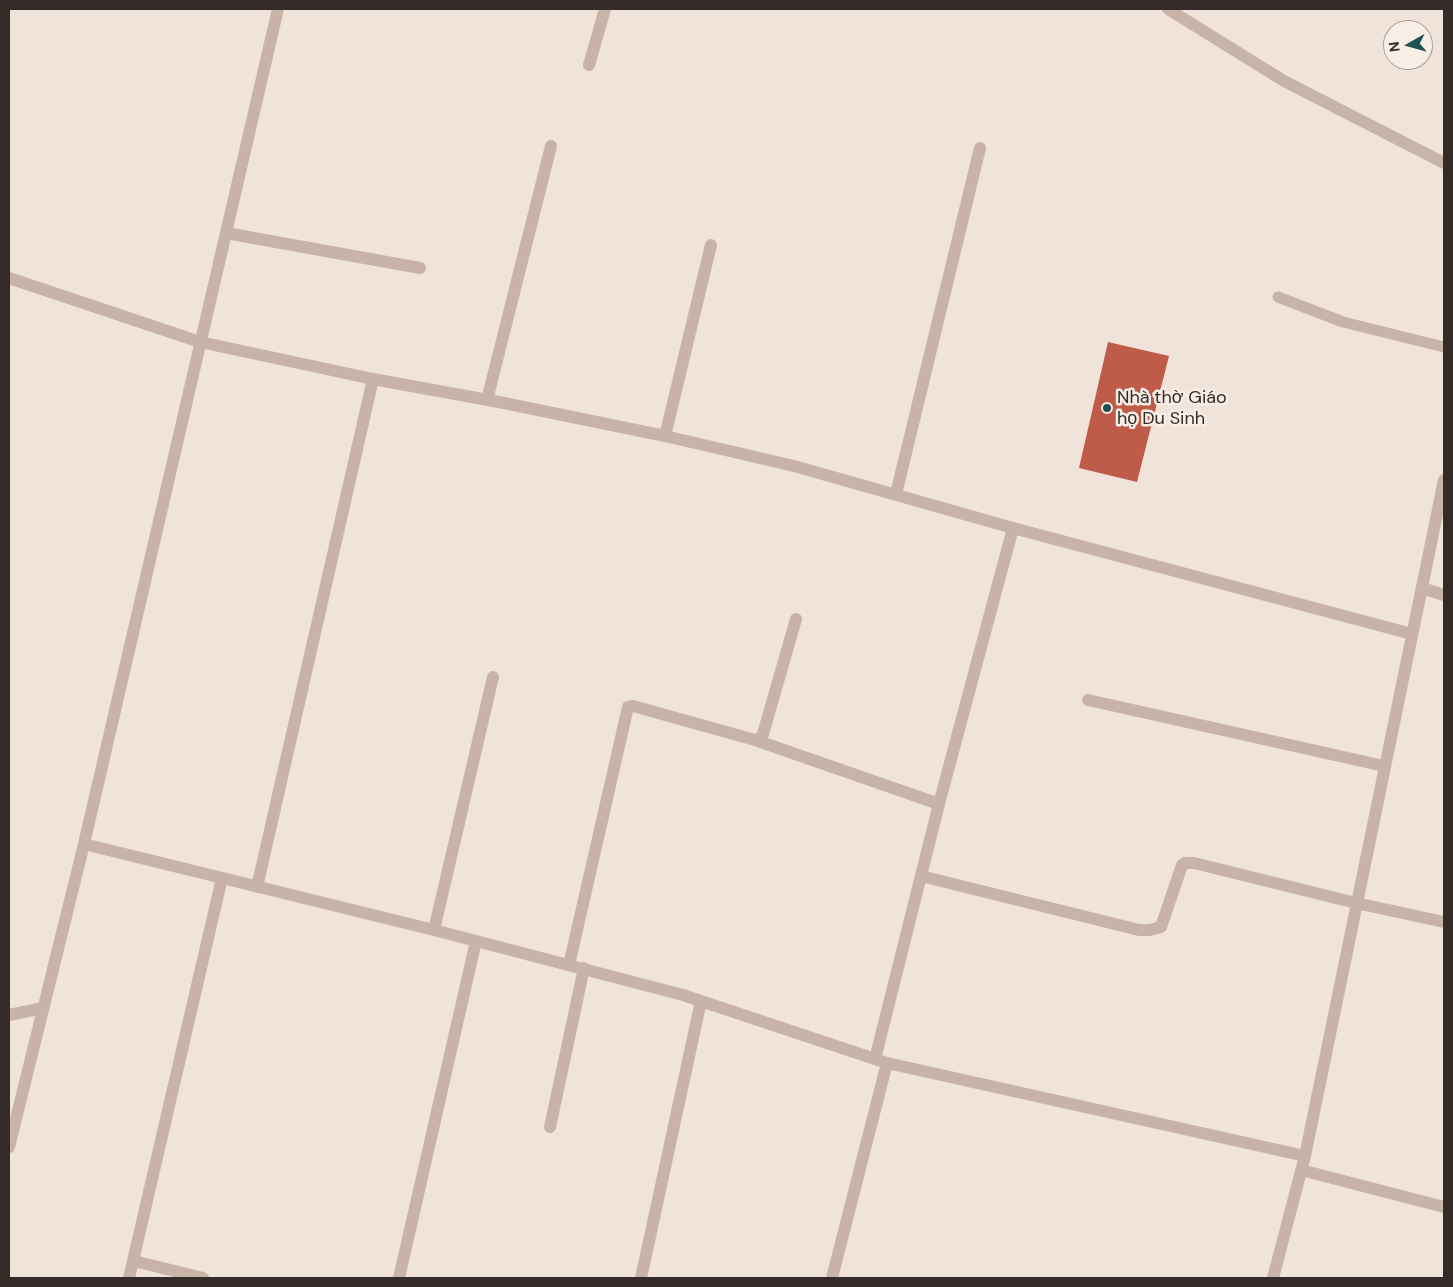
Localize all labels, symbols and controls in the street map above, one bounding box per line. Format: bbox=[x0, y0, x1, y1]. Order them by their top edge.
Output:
north arrow bbox=[1383, 20, 1433, 70]
text: N bbox=[1385, 41, 1404, 53]
place label: Nhà thờ Giáo họ Du Sinh bbox=[1117, 387, 1227, 429]
marker: Nhà thờ Giáo họ Du Sinh bbox=[1101, 402, 1113, 414]

